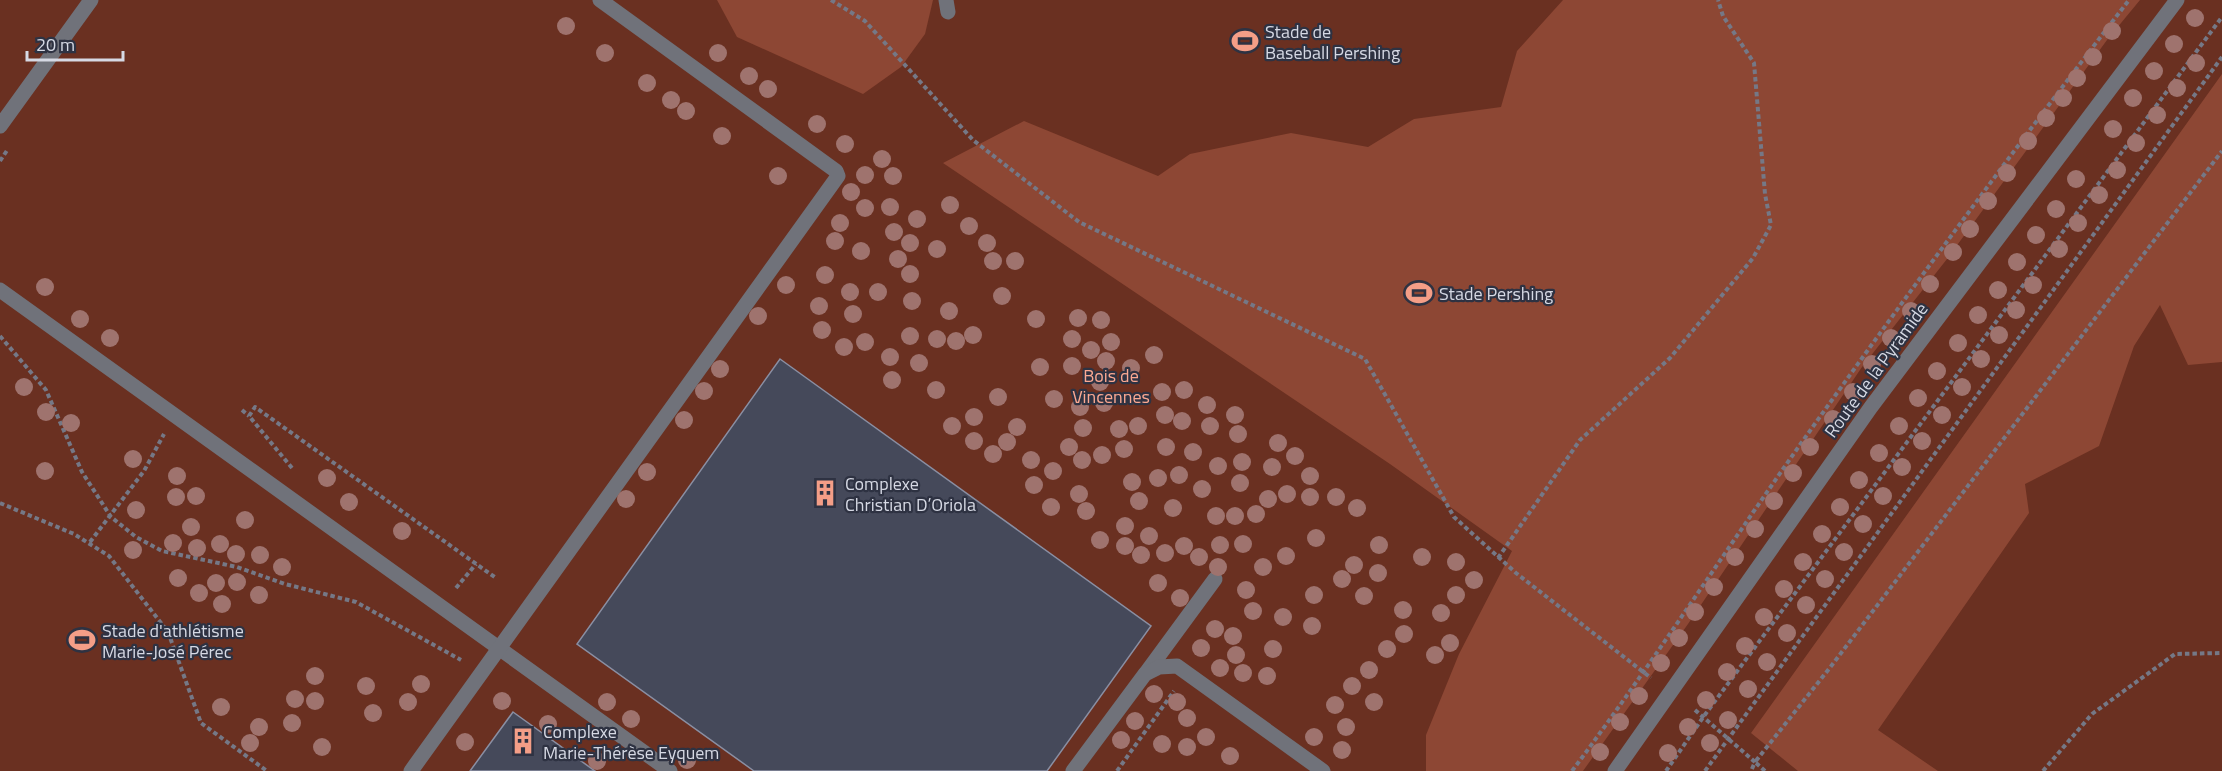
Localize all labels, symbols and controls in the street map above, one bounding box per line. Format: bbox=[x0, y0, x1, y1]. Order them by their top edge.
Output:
place label: Stade de Baseball Pershing bbox=[1265, 18, 1400, 66]
scale bar bbox=[27, 24, 123, 62]
sports icon: Stade de Baseball Pershing bbox=[1230, 26, 1260, 56]
text: 20 m bbox=[36, 31, 75, 58]
sports icon: Stade Pershing bbox=[1404, 278, 1434, 308]
place label: Stade Pershing bbox=[1439, 280, 1553, 307]
street label: Route de la Pyramide bbox=[1818, 297, 1934, 443]
park label: Bois de Vincennes bbox=[1072, 362, 1150, 410]
place label: Complexe Christian D’Oriola bbox=[845, 470, 976, 518]
building icon: Complexe Christian D’Oriola bbox=[810, 478, 840, 508]
place label: Stade d'athlétisme Marie-José Pérec bbox=[102, 617, 244, 665]
sports icon: Stade d'athlétisme Marie-José Pérec bbox=[67, 625, 97, 655]
place label: Complexe Marie-Thérèse Eyquem bbox=[543, 718, 719, 766]
building icon: Complexe Marie-Thérèse Eyquem bbox=[508, 726, 538, 756]

